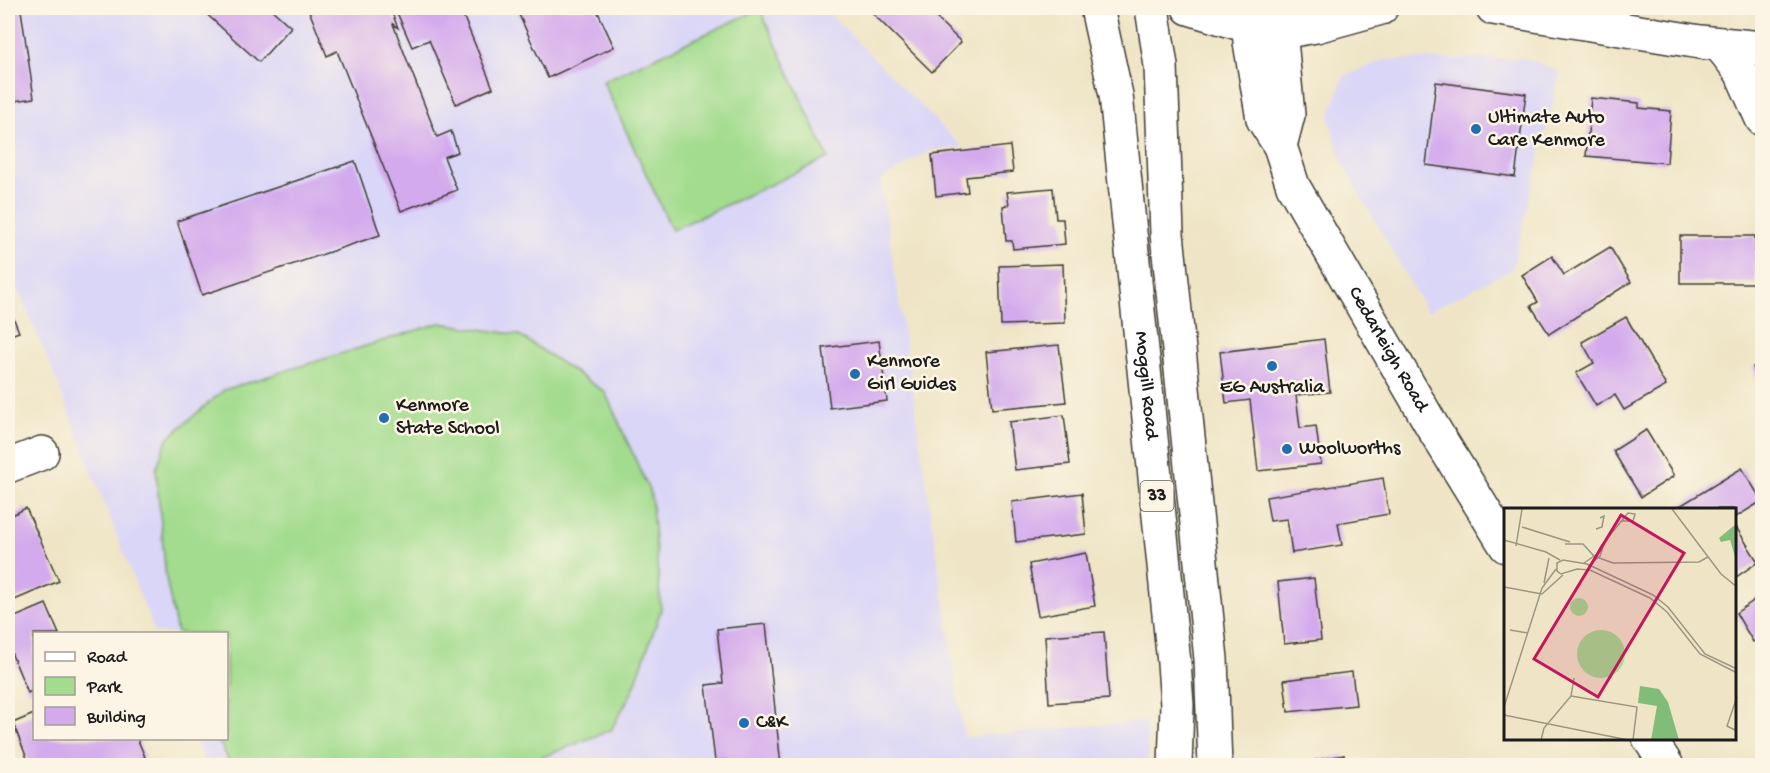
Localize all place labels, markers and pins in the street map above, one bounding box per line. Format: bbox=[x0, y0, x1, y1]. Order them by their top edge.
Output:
place label: Ultimate Auto Care Kenmore bbox=[1488, 107, 1606, 153]
marker: Ultimate Auto Care Kenmore bbox=[1469, 122, 1483, 136]
place label: Kenmore Girl Guides bbox=[867, 351, 957, 397]
marker: EG Australia bbox=[1265, 359, 1279, 373]
marker: Kenmore Girl Guides bbox=[848, 367, 862, 381]
place label: EG Australia bbox=[1220, 377, 1325, 400]
place label: Kenmore State School bbox=[396, 395, 500, 441]
marker: Kenmore State School bbox=[377, 411, 391, 425]
place label: Woolworths bbox=[1299, 438, 1401, 461]
marker: Woolworths bbox=[1280, 442, 1294, 456]
place label: C&K bbox=[756, 712, 789, 735]
marker: C&K bbox=[737, 716, 751, 730]

